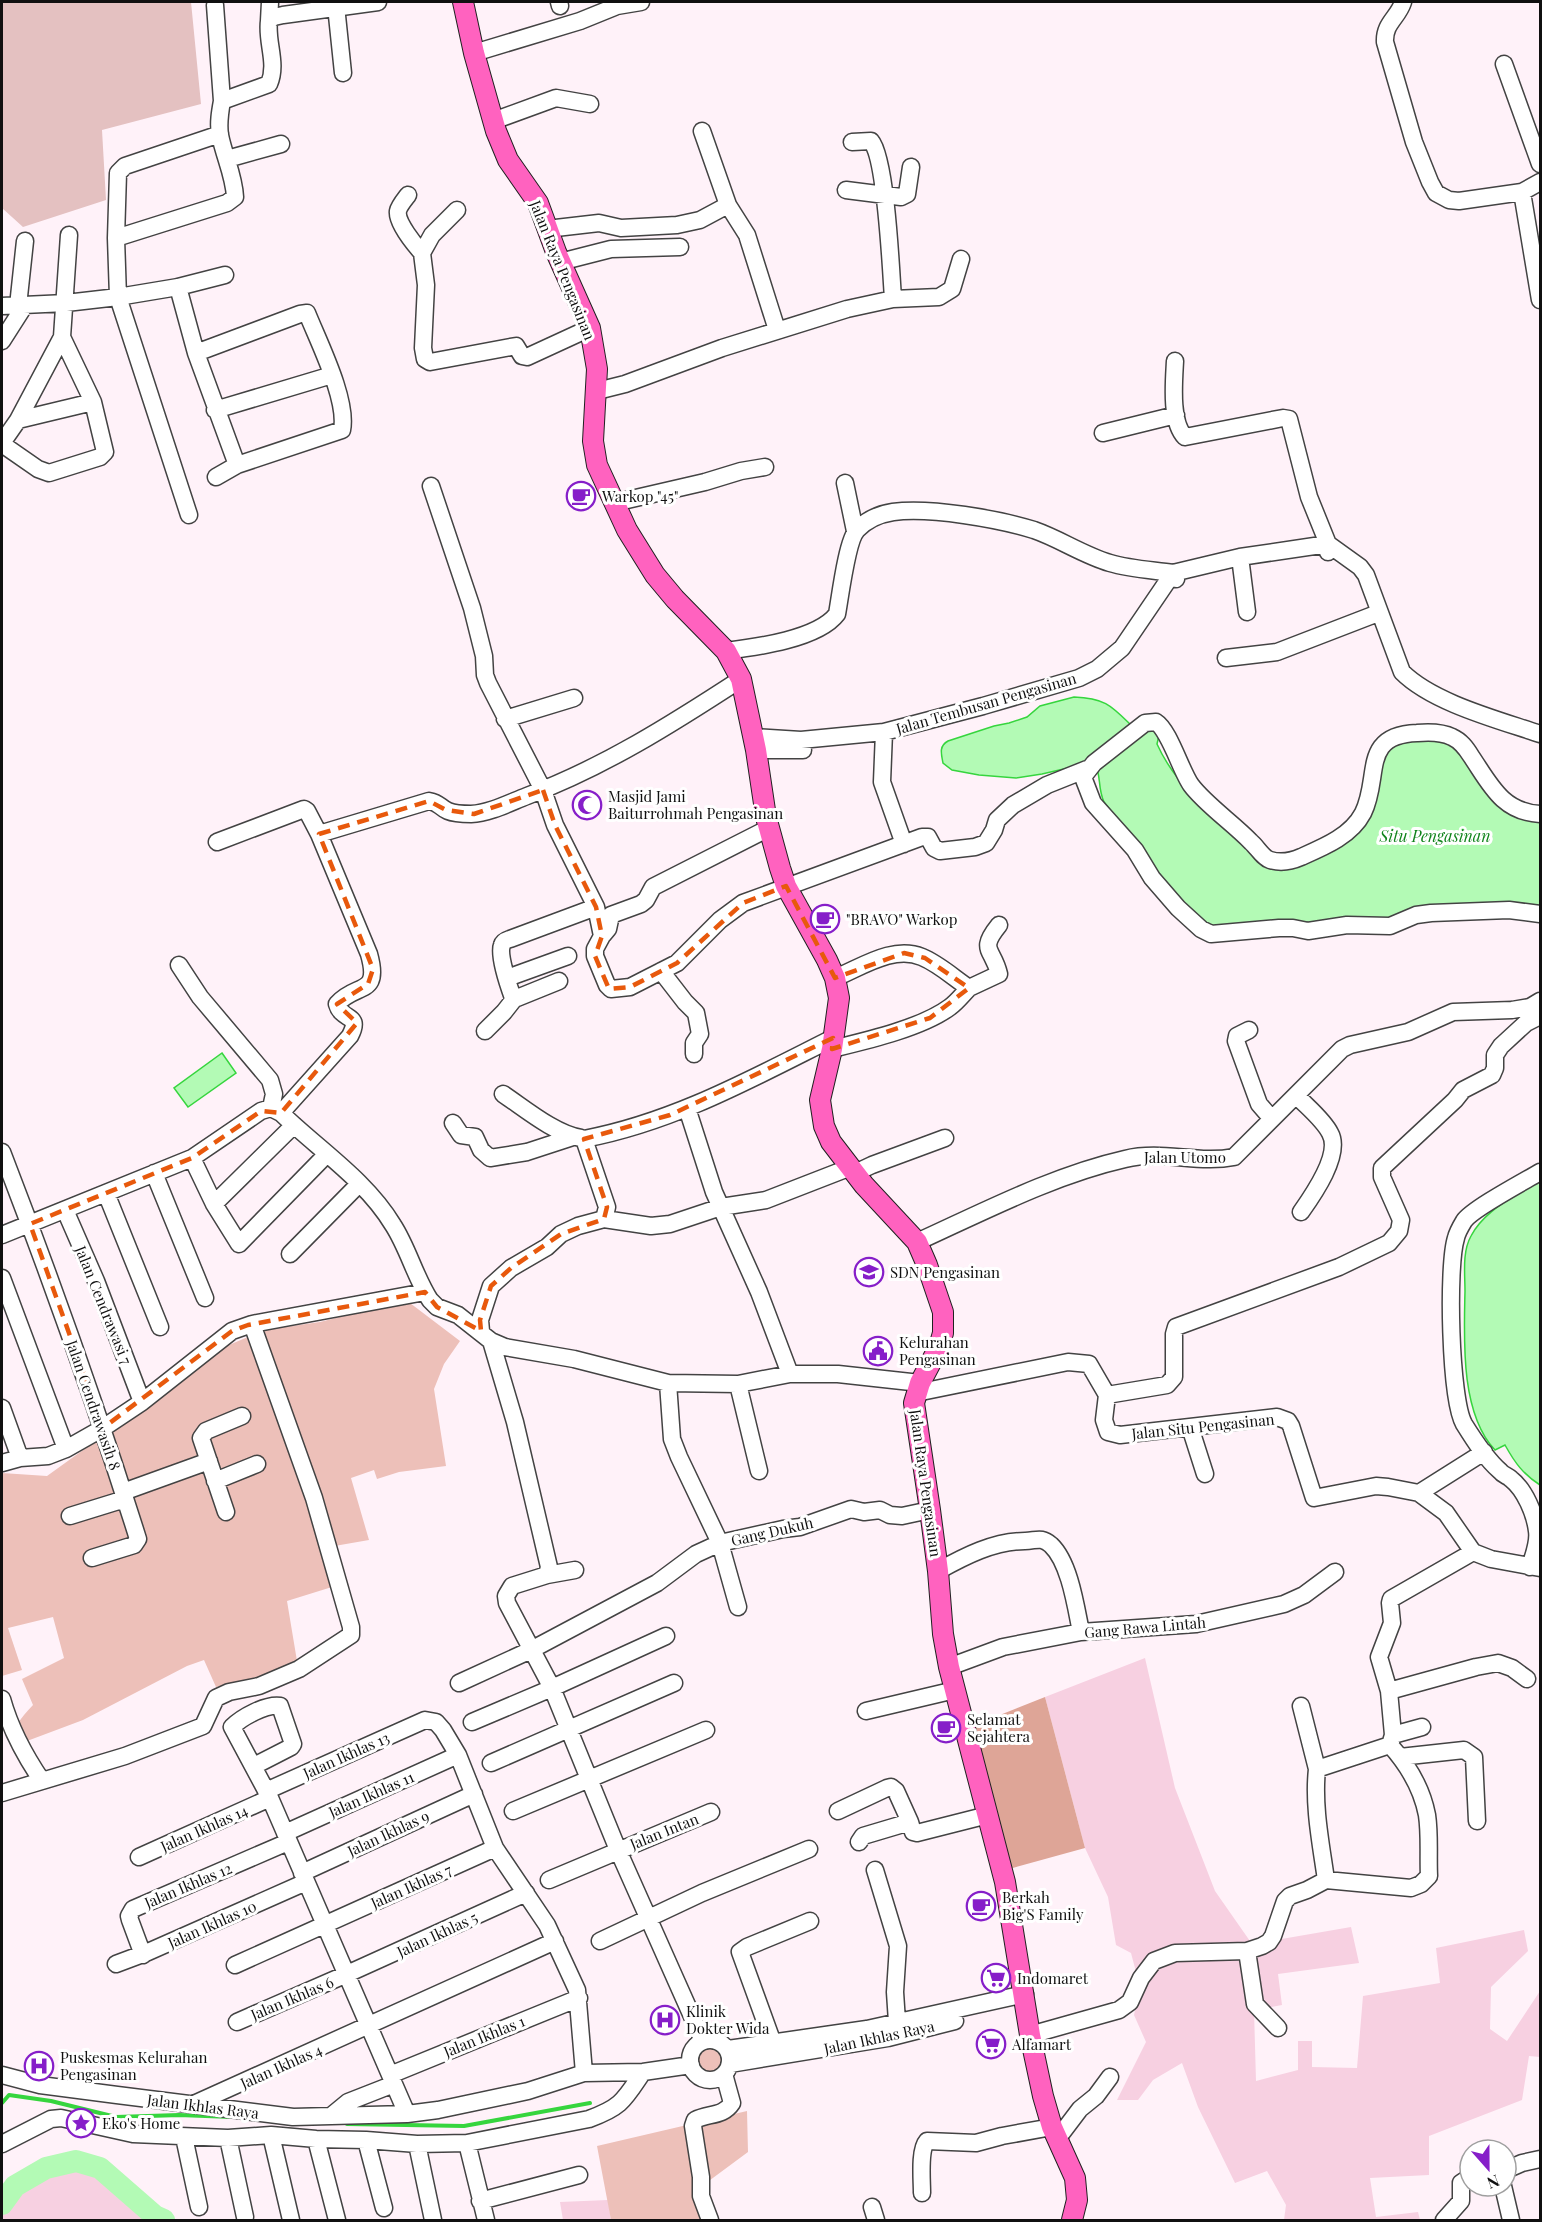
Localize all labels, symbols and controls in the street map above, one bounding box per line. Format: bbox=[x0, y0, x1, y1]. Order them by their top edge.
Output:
street label: Jalan Raya Pengasinan bbox=[525, 196, 600, 343]
cafe icon: Warkop "45" bbox=[565, 480, 597, 512]
place label: Warkop "45" bbox=[601, 486, 678, 506]
street label: Jalan Tembusan Pengasinan bbox=[893, 668, 1078, 739]
place label: Masjid Jami Baiturrohmah Pengasinan bbox=[608, 786, 783, 823]
mosque icon: Masjid Jami Baiturrohmah Pengasinan bbox=[571, 789, 603, 821]
water label: Situ Pengasinan bbox=[1378, 825, 1491, 846]
cafe icon: "BRAVO" Warkop bbox=[809, 903, 841, 935]
place label: "BRAVO" Warkop bbox=[846, 909, 958, 929]
street label: Jalan Utomo bbox=[1143, 1147, 1226, 1167]
street label: Jalan Cendrawasi 7 bbox=[71, 1242, 137, 1367]
school or university icon: SDN Pengasinan bbox=[853, 1256, 885, 1288]
place label: SDN Pengasinan bbox=[890, 1262, 1000, 1282]
place label: Kelurahan Pengasinan bbox=[899, 1332, 976, 1369]
public building icon: Kelurahan Pengasinan bbox=[862, 1335, 894, 1367]
street label: Jalan Cendrawasih 8 bbox=[62, 1336, 126, 1473]
street label: Jalan Raya Pengasinan bbox=[906, 1407, 946, 1558]
street label: Jalan Situ Pengasinan bbox=[1130, 1409, 1275, 1444]
street label: Gang Dukuh bbox=[729, 1512, 815, 1550]
street label: Gang Rawa Lintah bbox=[1083, 1612, 1207, 1642]
place label: Selamat Sejahtera bbox=[967, 1709, 1031, 1746]
cafe icon: Selamat Sejahtera bbox=[930, 1712, 962, 1744]
street label: Jalan Ikhlas 13 bbox=[299, 1727, 393, 1783]
street label: Jalan Ikhlas 11 bbox=[324, 1766, 417, 1822]
street label: Jalan Ikhlas 14 bbox=[156, 1800, 251, 1857]
street label: Jalan Ikhlas 9 bbox=[343, 1805, 432, 1861]
street label: Jalan Intan bbox=[626, 1808, 701, 1854]
street label: Jalan Ikhlas 12 bbox=[140, 1858, 235, 1913]
street label: Jalan Ikhlas 7 bbox=[367, 1859, 455, 1913]
place label: Berkah Big'S Family bbox=[1002, 1887, 1084, 1924]
cafe icon: Berkah Big'S Family bbox=[965, 1890, 997, 1922]
street label: Jalan Ikhlas 10 bbox=[164, 1896, 259, 1953]
street label: Jalan Ikhlas 5 bbox=[393, 1907, 480, 1962]
supermarket icon: Indomaret bbox=[980, 1962, 1012, 1994]
place label: Indomaret bbox=[1017, 1968, 1089, 1988]
street label: Jalan Ikhlas 6 bbox=[247, 1971, 337, 2025]
place label: Klinik Dokter Wida bbox=[686, 2001, 770, 2038]
hospital icon: Klinik Dokter Wida bbox=[649, 2004, 681, 2036]
street label: Jalan Ikhlas 1 bbox=[439, 2010, 528, 2062]
street label: Jalan Ikhlas Raya bbox=[821, 2015, 937, 2059]
supermarket icon: Alfamart bbox=[975, 2028, 1007, 2060]
place label: Alfamart bbox=[1011, 2034, 1072, 2054]
street label: Jalan Ikhlas 4 bbox=[236, 2039, 325, 2093]
place label: Puskesmas Kelurahan Pengasinan bbox=[60, 2047, 207, 2084]
hospital icon: Puskesmas Kelurahan Pengasinan bbox=[23, 2050, 55, 2082]
street label: Jalan Ikhlas Raya bbox=[145, 2089, 261, 2123]
place icon: Eko's Home bbox=[65, 2107, 97, 2139]
place label: Eko's Home bbox=[102, 2113, 180, 2133]
north arrow bbox=[1458, 2138, 1518, 2198]
text: N bbox=[1484, 2171, 1503, 2195]

